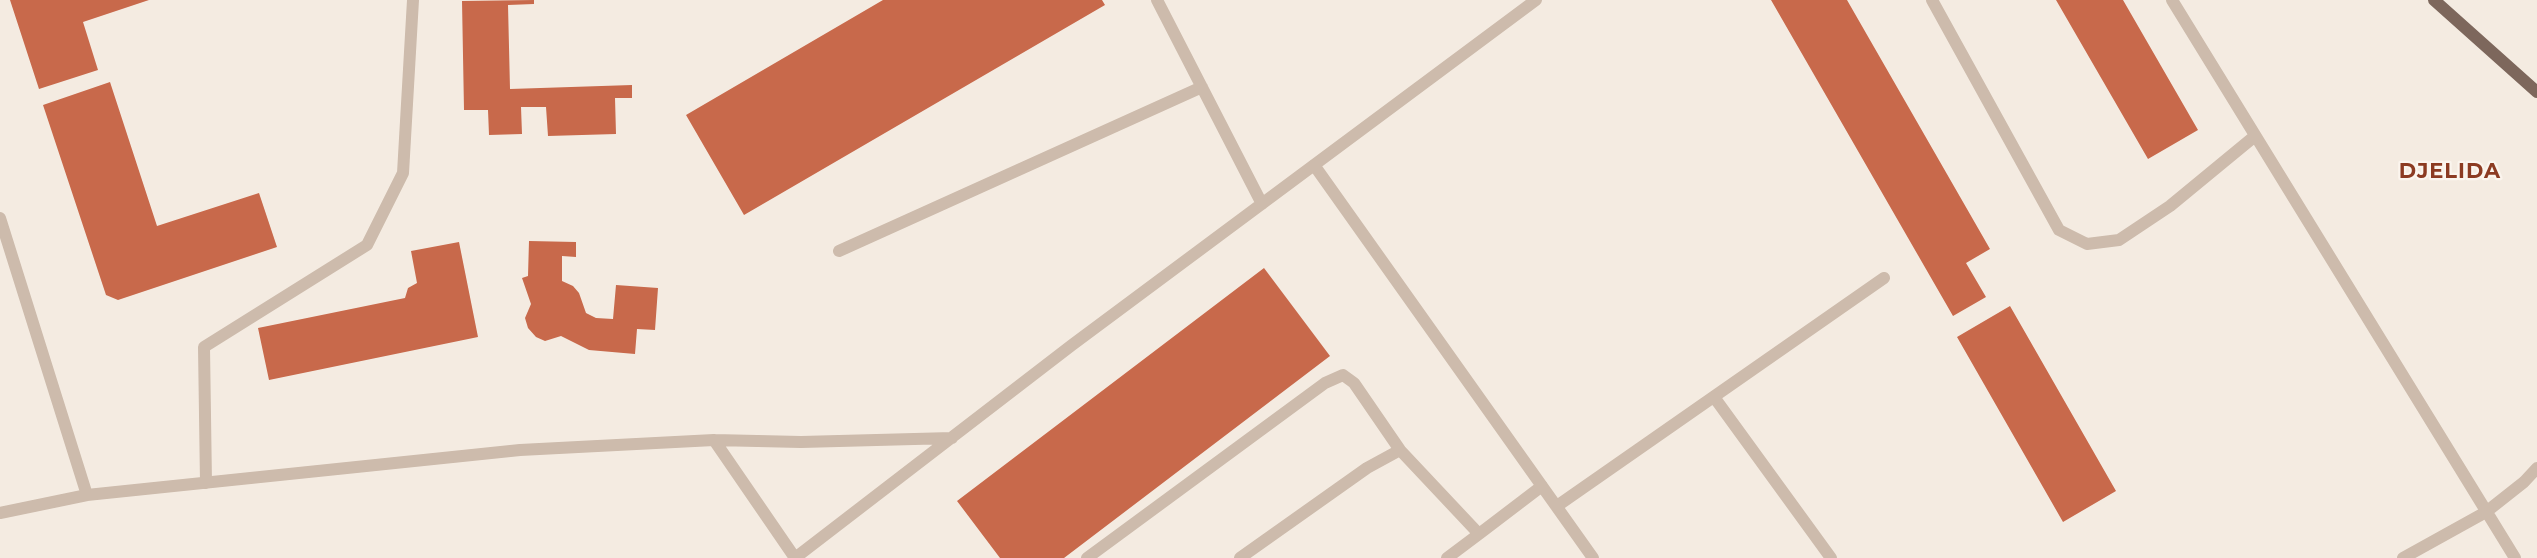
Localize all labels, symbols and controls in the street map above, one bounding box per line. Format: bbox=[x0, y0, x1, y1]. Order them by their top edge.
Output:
district label: DJELIDA bbox=[2398, 159, 2502, 185]

